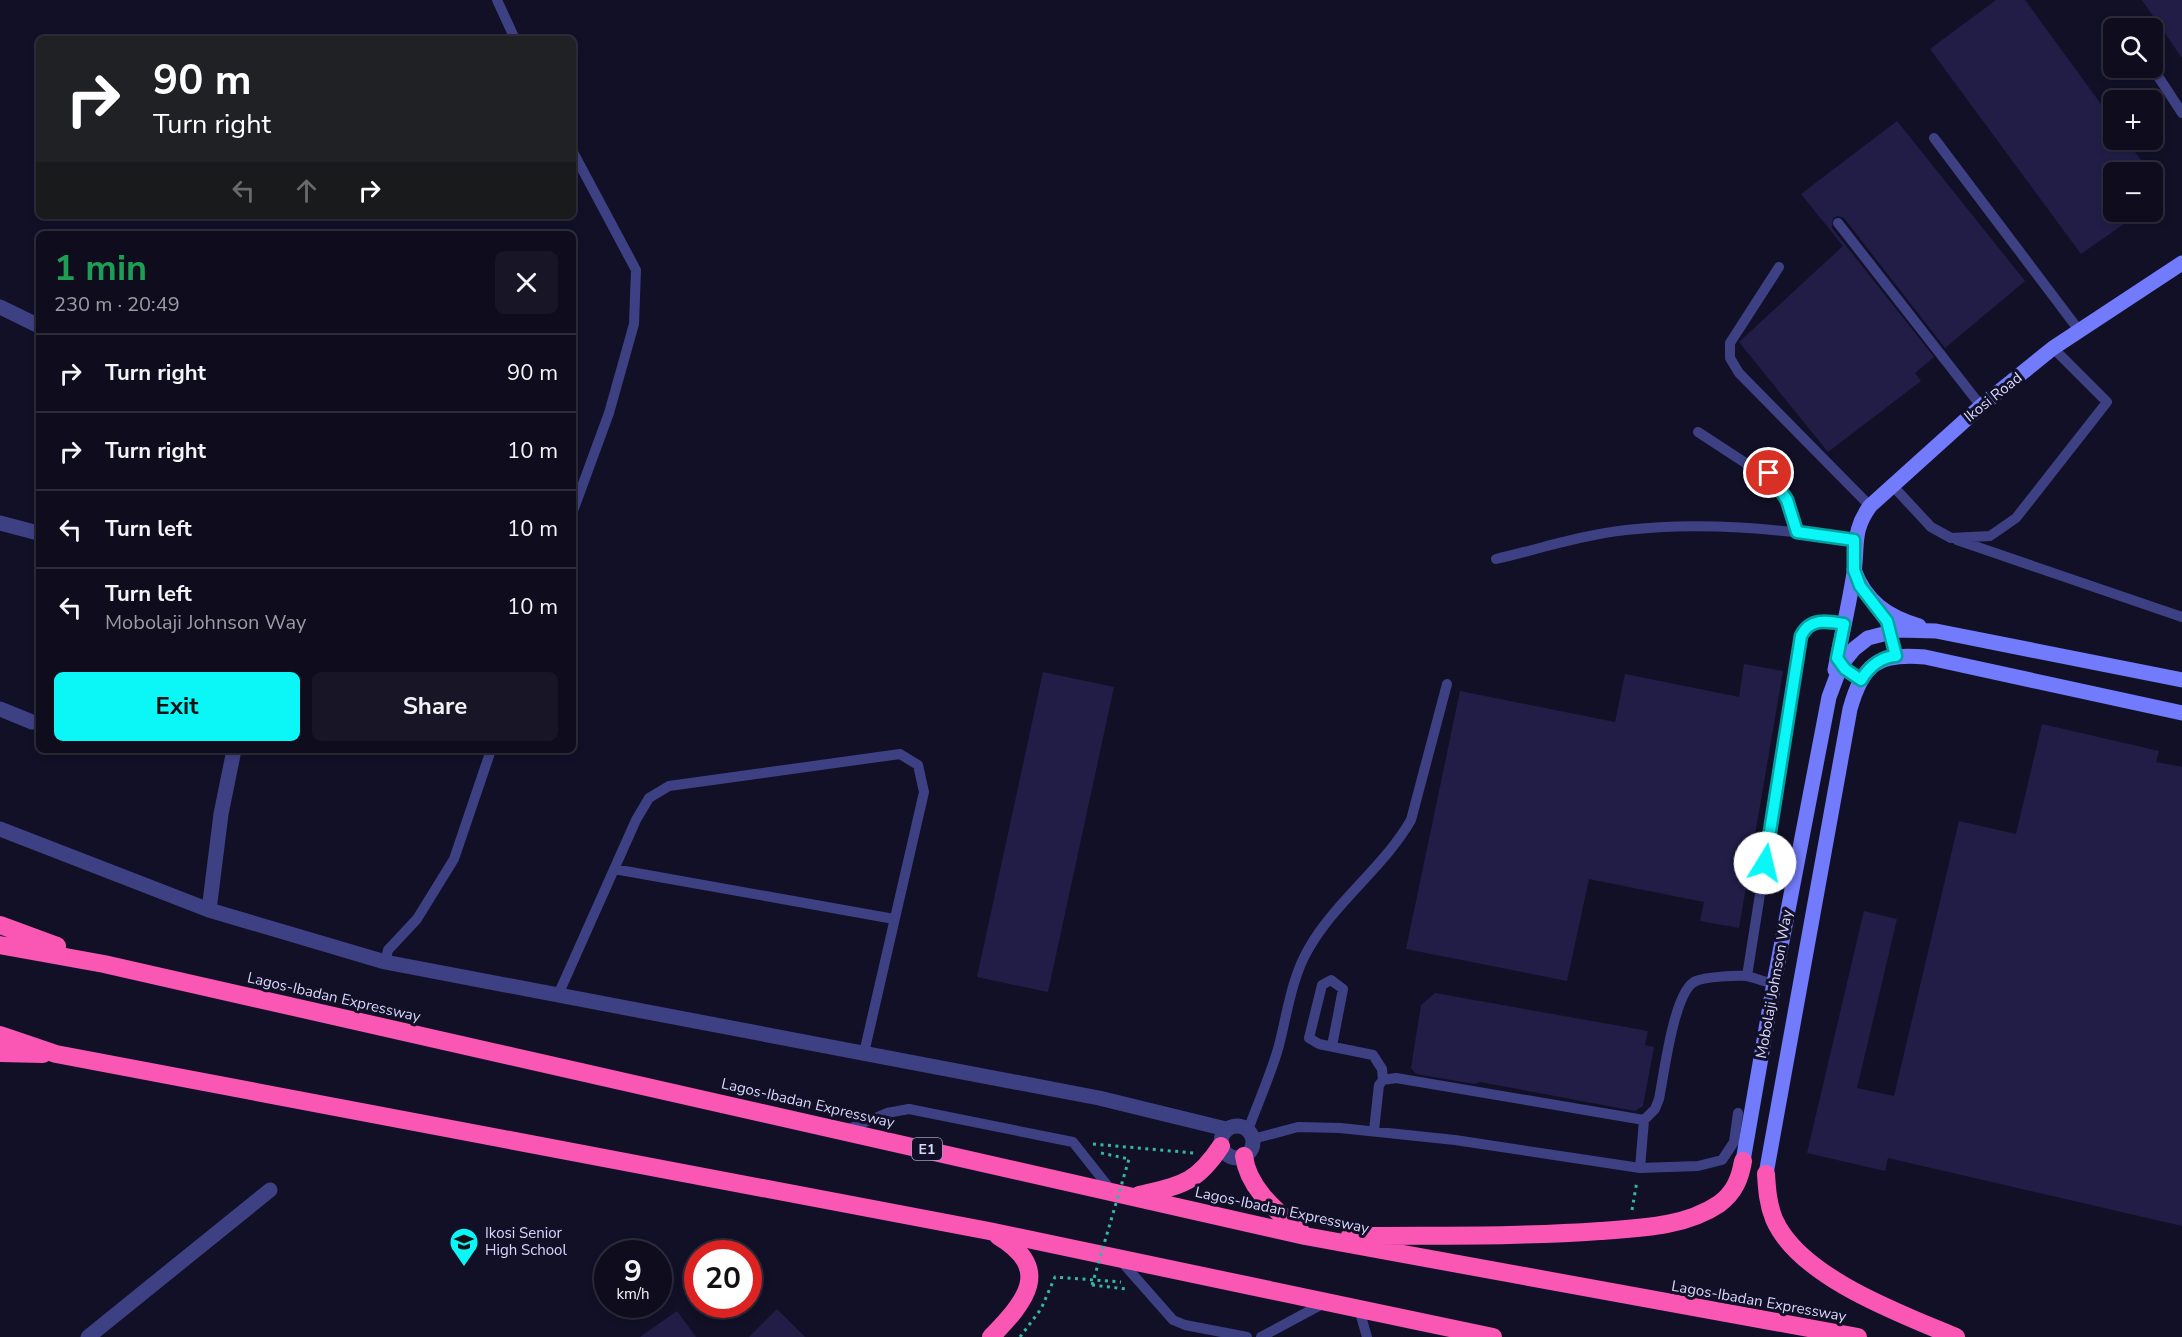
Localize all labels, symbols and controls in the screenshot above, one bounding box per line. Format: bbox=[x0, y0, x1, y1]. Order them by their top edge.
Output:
map controls bbox=[2103, 18, 2163, 222]
button: search bbox=[2103, 18, 2163, 78]
text: 90 m bbox=[153, 52, 252, 109]
icon: right bbox=[54, 60, 132, 138]
button: + bbox=[2103, 90, 2163, 150]
text: Turn right bbox=[153, 106, 271, 143]
button: − bbox=[2103, 162, 2163, 222]
icon: left bbox=[227, 174, 260, 207]
icon: ahead bbox=[290, 174, 323, 207]
icon: right bbox=[353, 174, 386, 207]
text: 1 min bbox=[54, 244, 147, 293]
button: close bbox=[495, 251, 558, 314]
text: 230 m · 20:49 bbox=[54, 291, 180, 318]
icon: right bbox=[54, 357, 87, 390]
text: Turn right bbox=[105, 358, 206, 388]
text: 90 m bbox=[507, 358, 558, 388]
street label: Ikosi Road bbox=[1960, 368, 2026, 426]
icon: right bbox=[54, 435, 87, 468]
text: Turn right bbox=[105, 436, 206, 466]
text: 10 m bbox=[507, 436, 558, 466]
pin bbox=[1743, 447, 1794, 498]
icon: arrive bbox=[1752, 456, 1785, 489]
icon: left bbox=[54, 513, 87, 546]
text: Turn left bbox=[105, 514, 192, 544]
text: 10 m bbox=[507, 514, 558, 544]
text: Turn left bbox=[105, 579, 192, 609]
icon: left bbox=[54, 591, 87, 624]
text: 10 m bbox=[507, 592, 558, 622]
text: Mobolaji Johnson Way bbox=[105, 609, 306, 636]
button: Exit bbox=[54, 672, 300, 741]
button: Share bbox=[312, 672, 558, 741]
position arrow bbox=[1733, 831, 1797, 895]
street label: Mobolaji Johnson Way bbox=[1751, 908, 1797, 1060]
street label: Lagos-Ibadan Expressway bbox=[245, 967, 423, 1027]
street label: Lagos-Ibadan Expressway bbox=[719, 1073, 897, 1133]
road number: E1 bbox=[912, 1138, 942, 1160]
street label: Lagos-Ibadan Expressway bbox=[1193, 1182, 1371, 1238]
place label: Ikosi Senior High School bbox=[485, 1223, 567, 1260]
school or university icon: Ikosi Senior High School bbox=[448, 1226, 480, 1268]
speed limit sign: 20 bbox=[684, 1240, 762, 1318]
text: 9 bbox=[624, 1251, 642, 1292]
street label: Lagos-Ibadan Expressway bbox=[1670, 1276, 1848, 1326]
text: km/h bbox=[616, 1284, 650, 1304]

